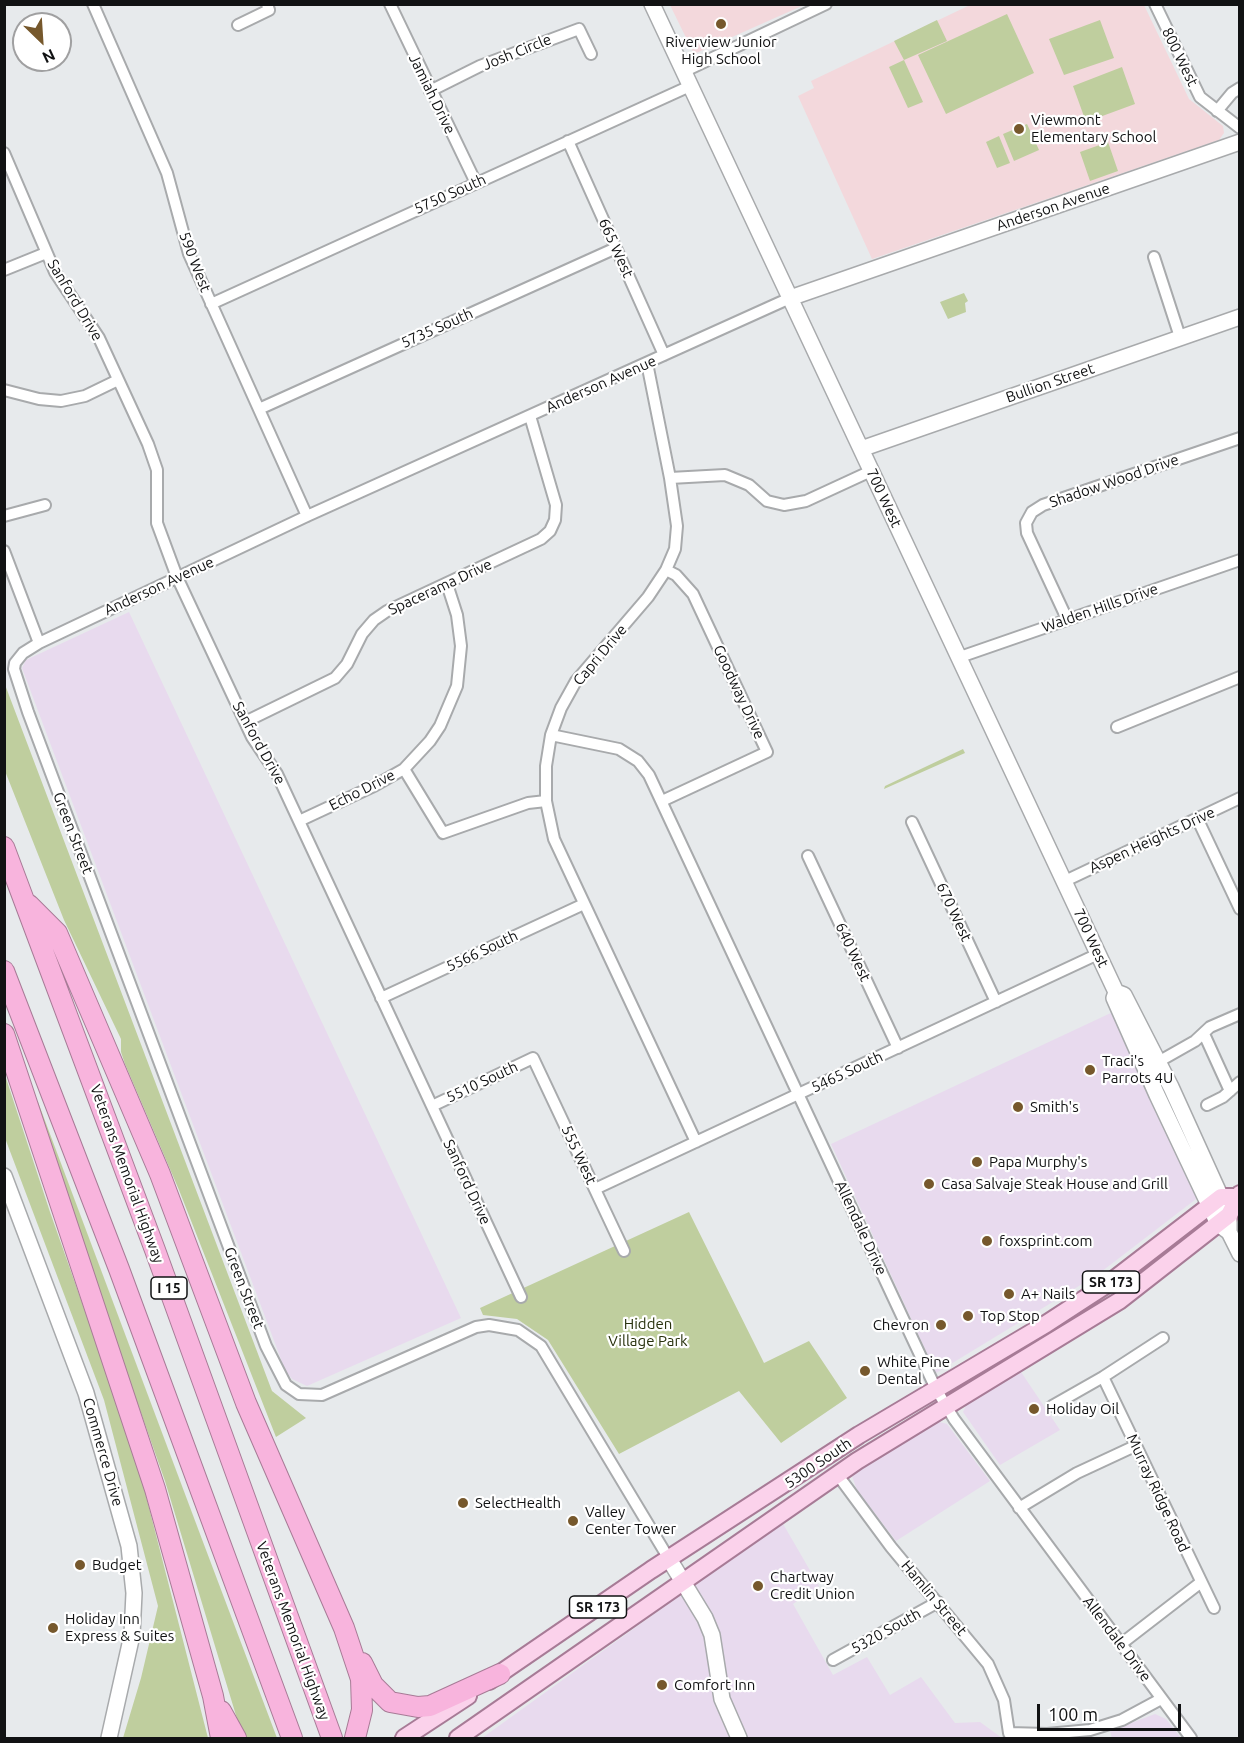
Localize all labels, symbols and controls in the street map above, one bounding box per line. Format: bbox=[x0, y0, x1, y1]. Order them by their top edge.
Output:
north arrow bbox=[12, 12, 72, 72]
marker: Riverview Junior High School bbox=[714, 17, 728, 31]
street label: 800 West bbox=[1158, 25, 1202, 89]
street label: Josh Circle bbox=[480, 30, 554, 74]
place label: Riverview Junior High School bbox=[665, 33, 777, 68]
text: N bbox=[40, 46, 58, 67]
street label: Jamiah Drive bbox=[405, 51, 459, 137]
place label: Viewmont Elementary School bbox=[1031, 111, 1157, 146]
marker: Viewmont Elementary School bbox=[1012, 122, 1026, 136]
street label: 5750 South bbox=[411, 170, 489, 218]
street label: Anderson Avenue bbox=[994, 179, 1112, 235]
street label: 665 West bbox=[595, 215, 637, 281]
street label: 590 West bbox=[175, 229, 215, 295]
street label: Sanford Drive bbox=[44, 256, 106, 344]
street label: 5735 South bbox=[398, 304, 476, 352]
street label: Anderson Avenue bbox=[543, 352, 659, 416]
street label: Bullion Street bbox=[1003, 359, 1097, 407]
street label: Shadow Wood Drive bbox=[1047, 450, 1181, 512]
street label: 700 West bbox=[862, 466, 906, 530]
street label: Anderson Avenue bbox=[101, 553, 217, 619]
street label: Spacerama Drive bbox=[385, 555, 495, 619]
street label: Walden Hills Drive bbox=[1040, 580, 1160, 636]
street label: Capri Drive bbox=[569, 621, 631, 689]
street label: Goodway Drive bbox=[709, 642, 769, 742]
street label: Sanford Drive bbox=[229, 698, 289, 788]
street label: Echo Drive bbox=[326, 766, 398, 814]
street label: Green Street bbox=[49, 790, 97, 876]
street label: Aspen Heights Drive bbox=[1086, 803, 1218, 877]
street label: 670 West bbox=[932, 880, 976, 944]
street label: 700 West bbox=[1069, 906, 1113, 970]
street label: 640 West bbox=[831, 920, 875, 984]
street label: 5566 South bbox=[443, 927, 521, 975]
street label: 5465 South bbox=[808, 1048, 886, 1096]
place label: Traci's Parrots 4U bbox=[1102, 1052, 1173, 1087]
street label: 5510 South bbox=[443, 1058, 521, 1106]
marker: Traci's Parrots 4U bbox=[1083, 1063, 1097, 1077]
street label: Veterans Memorial Highway bbox=[86, 1082, 168, 1266]
place label: Smith's bbox=[1030, 1098, 1079, 1116]
marker: Smith's bbox=[1011, 1100, 1025, 1114]
street label: 555 West bbox=[557, 1123, 601, 1187]
street label: Sanford Drive bbox=[439, 1137, 495, 1227]
place label: Papa Murphy's bbox=[989, 1153, 1087, 1171]
marker: Papa Murphy's bbox=[970, 1155, 984, 1169]
place label: Casa Salvaje Steak House and Grill bbox=[941, 1175, 1168, 1193]
marker: Casa Salvaje Steak House and Grill bbox=[922, 1177, 936, 1191]
street label: Allendale Drive bbox=[831, 1178, 891, 1278]
place label: foxsprint.com bbox=[999, 1232, 1092, 1250]
marker: foxsprint.com bbox=[980, 1234, 994, 1248]
street label: Green Street bbox=[220, 1245, 268, 1331]
road number: SR 173 bbox=[1082, 1271, 1140, 1293]
road number: I 15 bbox=[151, 1277, 187, 1299]
place label: A+ Nails bbox=[1021, 1285, 1075, 1303]
marker: A+ Nails bbox=[1002, 1287, 1016, 1301]
place label: Top Stop bbox=[980, 1307, 1040, 1325]
marker: Top Stop bbox=[961, 1309, 975, 1323]
park label: Hidden Village Park bbox=[608, 1315, 688, 1350]
place label: Chevron bbox=[873, 1316, 929, 1334]
marker: Chevron bbox=[934, 1318, 948, 1332]
place label: White Pine Dental bbox=[877, 1353, 950, 1388]
marker: White Pine Dental bbox=[858, 1364, 872, 1378]
street label: Commerce Drive bbox=[79, 1396, 127, 1508]
place label: Holiday Oil bbox=[1046, 1400, 1119, 1418]
marker: Holiday Oil bbox=[1027, 1402, 1041, 1416]
street label: Murray Ridge Road bbox=[1123, 1431, 1193, 1555]
street label: 5300 South bbox=[781, 1434, 855, 1492]
place label: SelectHealth bbox=[475, 1494, 561, 1512]
marker: SelectHealth bbox=[456, 1496, 470, 1510]
place label: Valley Center Tower bbox=[585, 1503, 676, 1538]
marker: Valley Center Tower bbox=[566, 1514, 580, 1528]
street label: Veterans Memorial Highway bbox=[252, 1539, 334, 1723]
place label: Budget bbox=[92, 1556, 142, 1574]
street label: Hamlin Street bbox=[897, 1557, 971, 1639]
marker: Budget bbox=[73, 1558, 87, 1572]
place label: Chartway Credit Union bbox=[770, 1568, 855, 1603]
marker: Chartway Credit Union bbox=[751, 1579, 765, 1593]
street label: Allendale Drive bbox=[1079, 1593, 1155, 1685]
road number: SR 173 bbox=[570, 1596, 626, 1618]
street label: 5320 South bbox=[848, 1604, 924, 1658]
place label: Holiday Inn Express & Suites bbox=[65, 1610, 174, 1645]
marker: Holiday Inn Express & Suites bbox=[46, 1621, 60, 1635]
place label: Comfort Inn bbox=[674, 1676, 755, 1694]
marker: Comfort Inn bbox=[655, 1678, 669, 1692]
scale bar bbox=[1040, 1692, 1184, 1730]
text: 100 m bbox=[1048, 1704, 1098, 1724]

